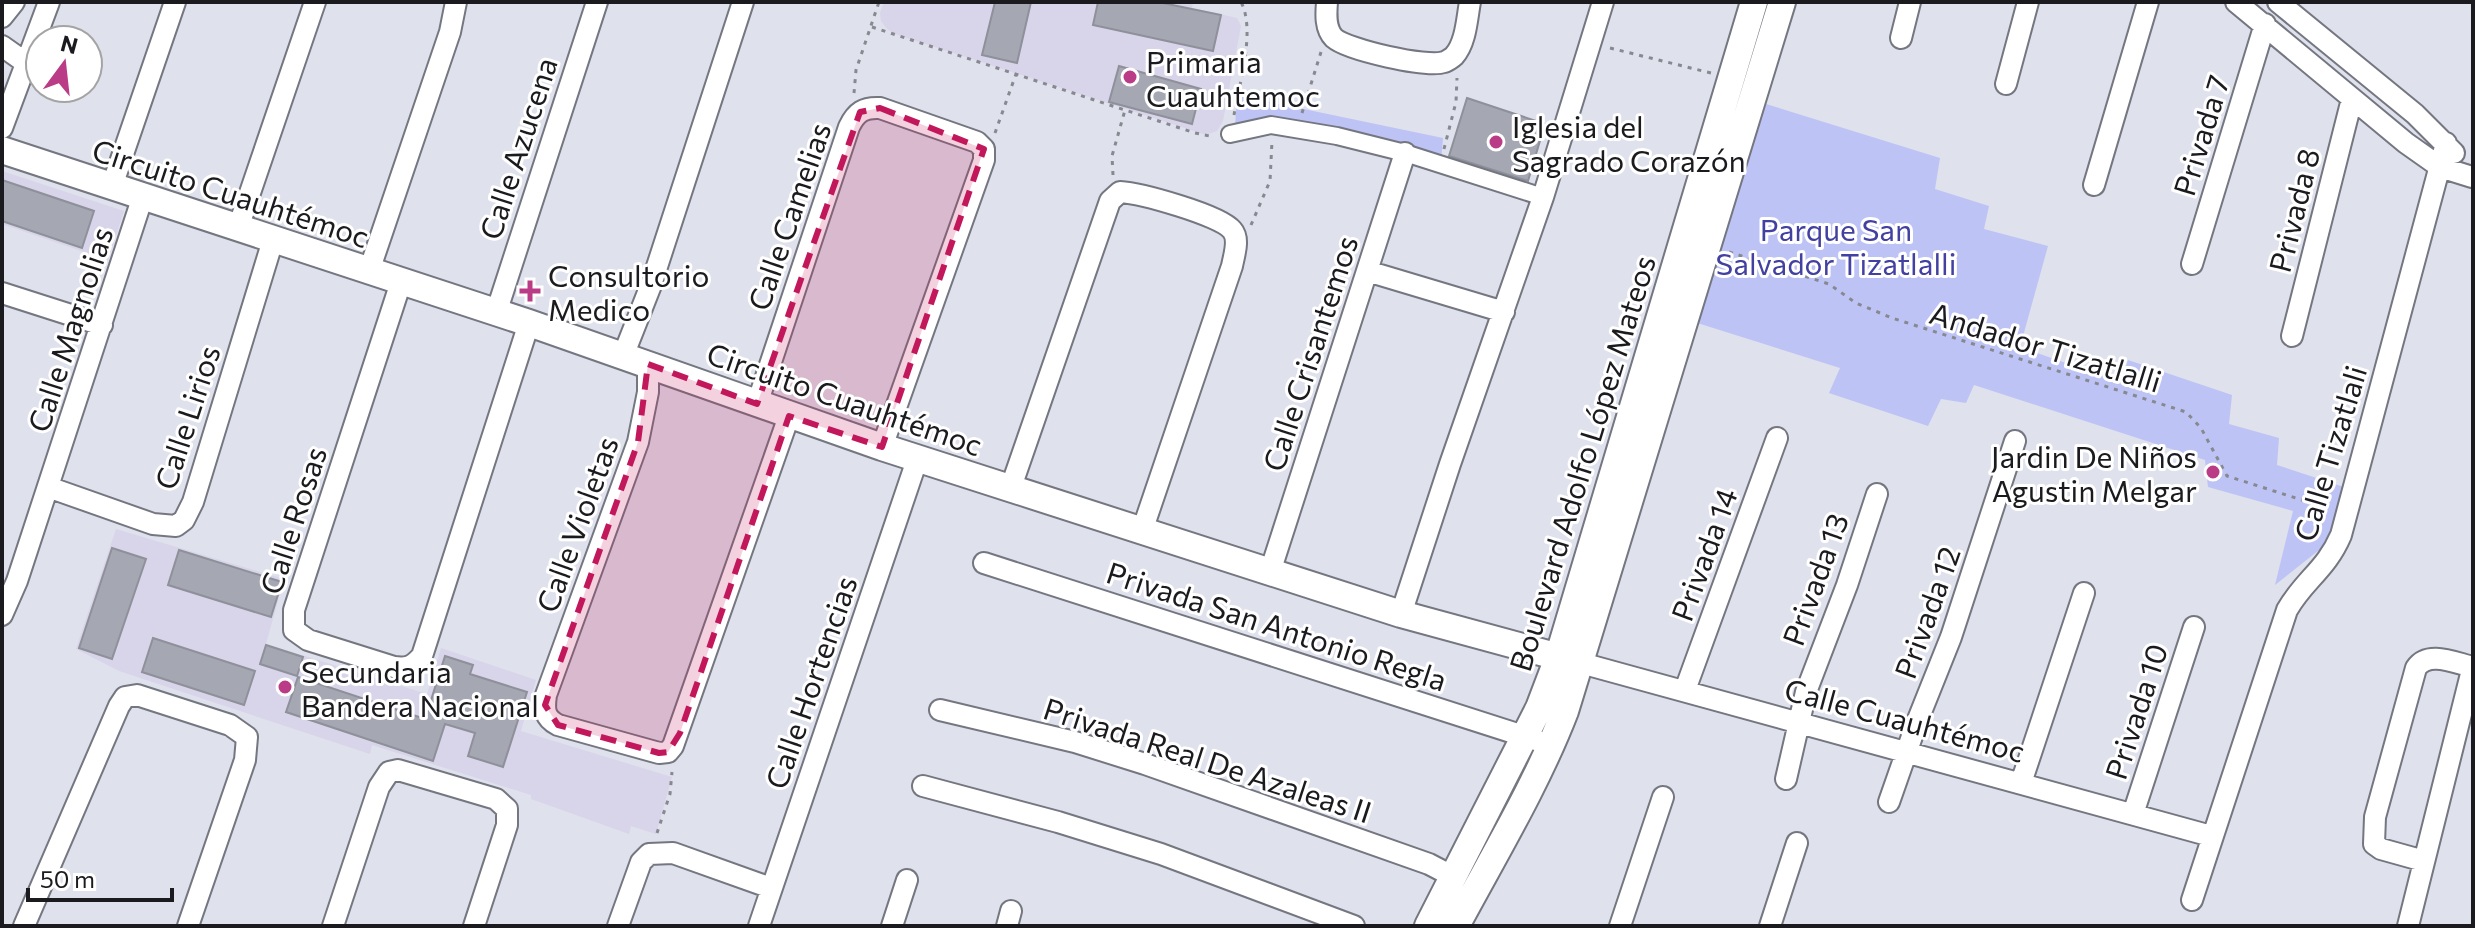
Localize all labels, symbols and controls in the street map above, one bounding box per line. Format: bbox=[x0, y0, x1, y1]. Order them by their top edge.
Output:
north arrow bbox=[24, 24, 104, 104]
text: N bbox=[58, 29, 81, 59]
place label: Primaria Cuauhtemoc bbox=[1146, 42, 1320, 113]
street label: Calle Azucena bbox=[470, 52, 564, 244]
marker: Primaria Cuauhtemoc bbox=[1121, 68, 1139, 86]
street label: Privada 7 bbox=[2164, 70, 2236, 200]
place label: Iglesia del Sagrado Corazón bbox=[1512, 107, 1746, 178]
street label: Calle Camelias bbox=[739, 117, 837, 315]
street label: Circuito Cuauhtémoc bbox=[88, 130, 374, 254]
marker: Iglesia del Sagrado Corazón bbox=[1487, 133, 1505, 151]
street label: Privada 8 bbox=[2260, 144, 2326, 276]
park label: Parque San Salvador Tizatlalli bbox=[1716, 210, 1956, 281]
street label: Calle Magnolias bbox=[18, 222, 120, 436]
street label: Calle Crisantemos bbox=[1254, 231, 1364, 475]
street label: Boulevard Adolfo López Mateos bbox=[1500, 251, 1662, 675]
place label: Consultorio Medico bbox=[548, 256, 709, 327]
marker: Consultorio Medico bbox=[519, 280, 541, 302]
street label: Andador Tizatlalli bbox=[1926, 293, 2166, 399]
street label: Circuito Cuauhtémoc bbox=[703, 334, 987, 462]
street label: Calle Lirios bbox=[145, 340, 227, 494]
street label: Calle Tizatlali bbox=[2285, 361, 2373, 545]
street label: Calle Violetas bbox=[527, 431, 625, 617]
place label: Jardin De Niños Agustin Melgar bbox=[1991, 437, 2197, 508]
street label: Calle Rosas bbox=[251, 442, 333, 598]
marker: Jardin De Niños Agustin Melgar bbox=[2204, 463, 2222, 481]
street label: Privada 14 bbox=[1662, 482, 1744, 626]
street label: Privada 13 bbox=[1773, 508, 1855, 650]
street label: Privada 12 bbox=[1885, 541, 1967, 683]
street label: Privada San Antonio Regla bbox=[1102, 553, 1452, 697]
street label: Calle Hortencias bbox=[756, 571, 864, 793]
street label: Privada 10 bbox=[2096, 638, 2174, 784]
place label: Secundaria Bandera Nacional bbox=[301, 652, 539, 723]
street label: Calle Cuauhtémoc bbox=[1781, 669, 2029, 769]
marker: Secundaria Bandera Nacional bbox=[276, 678, 294, 696]
street label: Privada Real De Azaleas II bbox=[1039, 689, 1377, 829]
scale bar bbox=[28, 852, 172, 902]
text: 50 m bbox=[40, 864, 95, 893]

